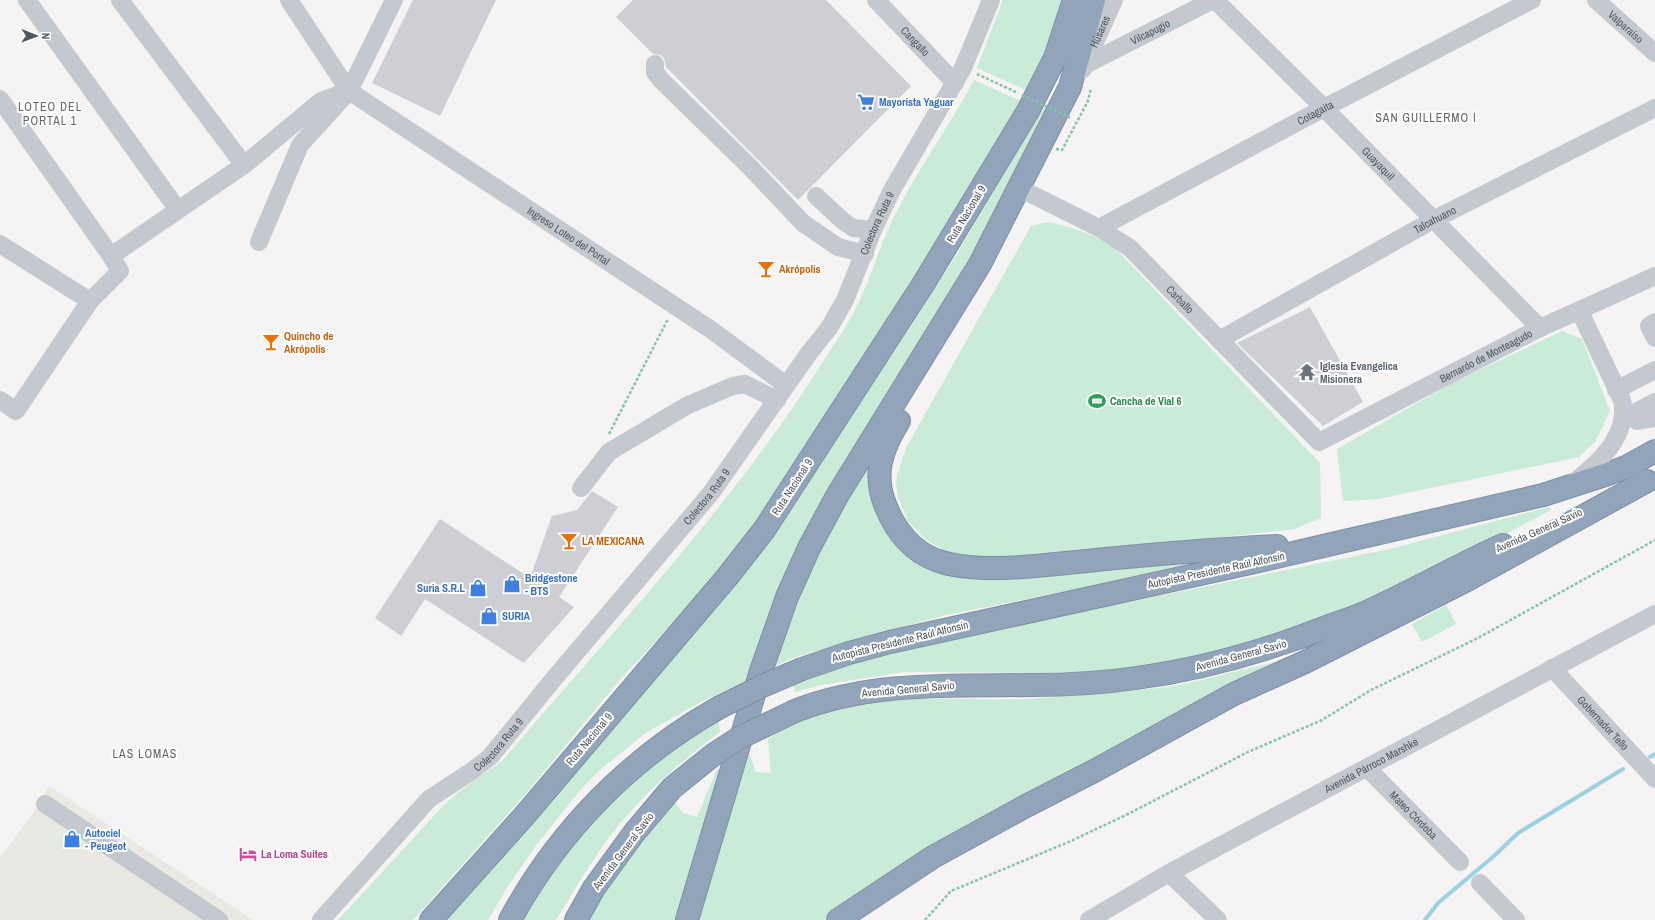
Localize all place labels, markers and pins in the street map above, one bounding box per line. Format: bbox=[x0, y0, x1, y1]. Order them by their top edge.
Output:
supermarket icon: Mayorista Yaguar bbox=[856, 92, 876, 112]
place label: Mayorista Yaguar bbox=[879, 95, 954, 109]
bar icon: Akrópolis bbox=[756, 259, 776, 279]
place label: Akrópolis bbox=[779, 262, 821, 276]
place label: Quincho de Akrópolis bbox=[284, 329, 334, 356]
bar icon: Quincho de Akrópolis bbox=[261, 332, 281, 352]
place label: Iglesia Evangelica Misionera bbox=[1320, 359, 1398, 386]
temple icon: Iglesia Evangelica Misionera bbox=[1297, 362, 1317, 382]
sports icon: Cancha de Vial 6 bbox=[1087, 391, 1107, 411]
place label: Cancha de Vial 6 bbox=[1110, 394, 1182, 408]
bar icon: LA MEXICANA bbox=[559, 531, 579, 551]
place label: LA MEXICANA bbox=[582, 534, 645, 548]
place label: Bridgestone - BTS bbox=[525, 571, 578, 598]
shop icon: Bridgestone - BTS bbox=[502, 574, 522, 594]
shop icon: Suria S.R.L bbox=[468, 578, 488, 598]
place label: Suria S.R.L bbox=[417, 581, 465, 595]
shop icon: SURIA bbox=[479, 606, 499, 626]
place label: SURIA bbox=[502, 609, 531, 623]
place label: Autociel - Peugeot bbox=[85, 826, 126, 853]
shop icon: Autociel - Peugeot bbox=[62, 829, 82, 849]
hotel icon: La Loma Suites bbox=[238, 844, 258, 864]
place label: La Loma Suites bbox=[261, 847, 328, 861]

